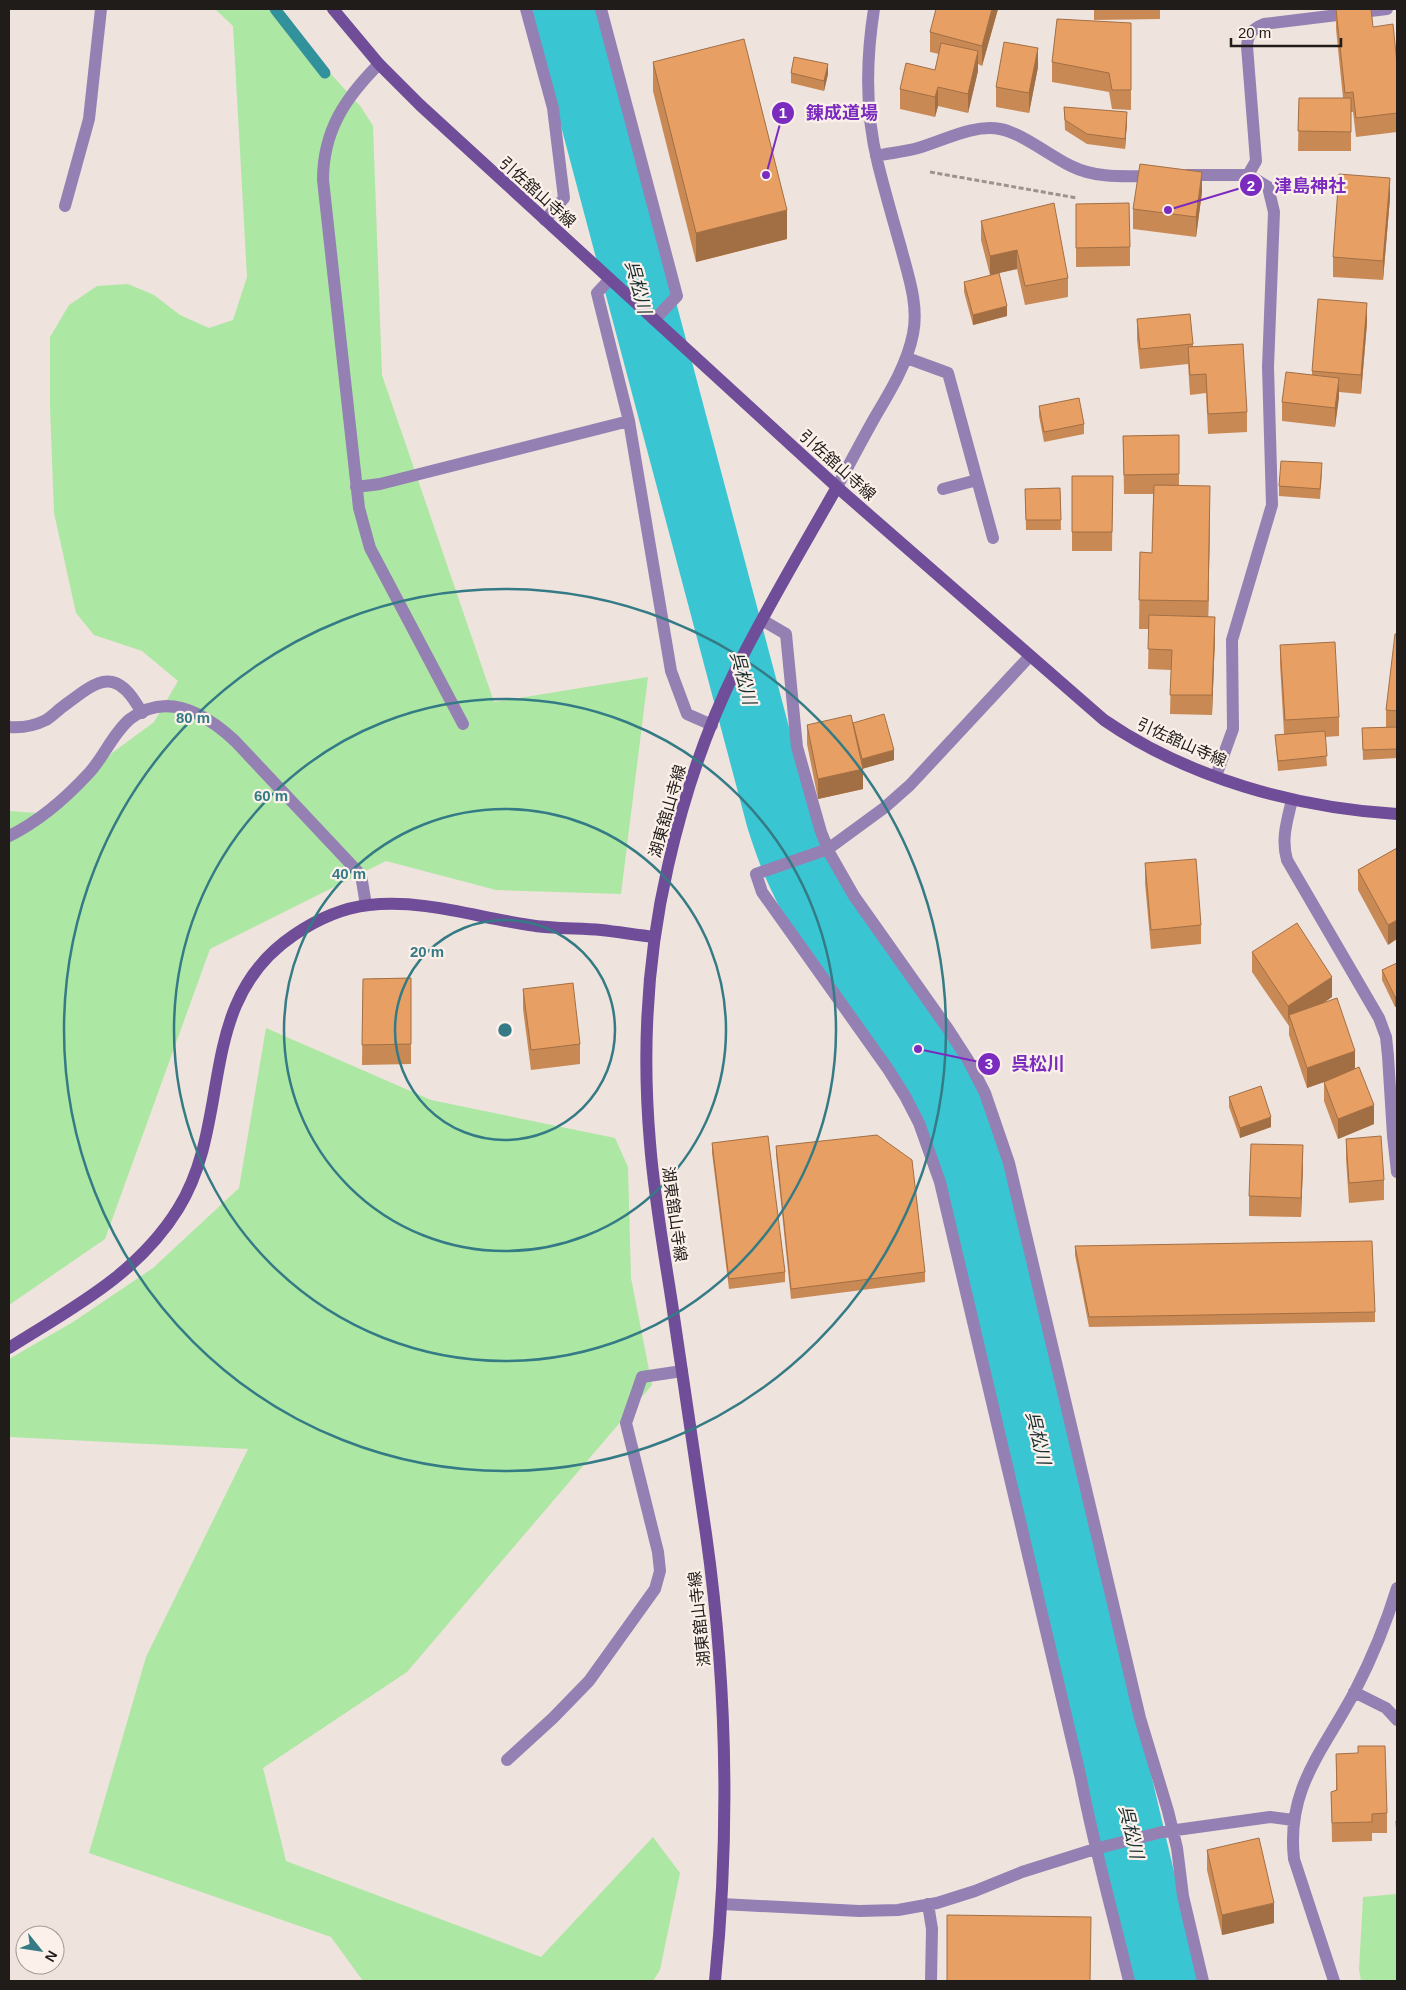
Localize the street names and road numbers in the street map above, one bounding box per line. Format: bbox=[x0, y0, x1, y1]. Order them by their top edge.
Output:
street label: 引佐舘山寺線 bbox=[496, 154, 579, 231]
street label: 引佐舘山寺線 bbox=[796, 427, 879, 504]
street label: 引佐舘山寺線 bbox=[1134, 715, 1229, 770]
street label: 湖東舘山寺線 bbox=[646, 763, 689, 860]
street label: 湖東舘山寺線 bbox=[659, 1165, 690, 1263]
street label: 湖東舘山寺線 bbox=[686, 1570, 713, 1668]

